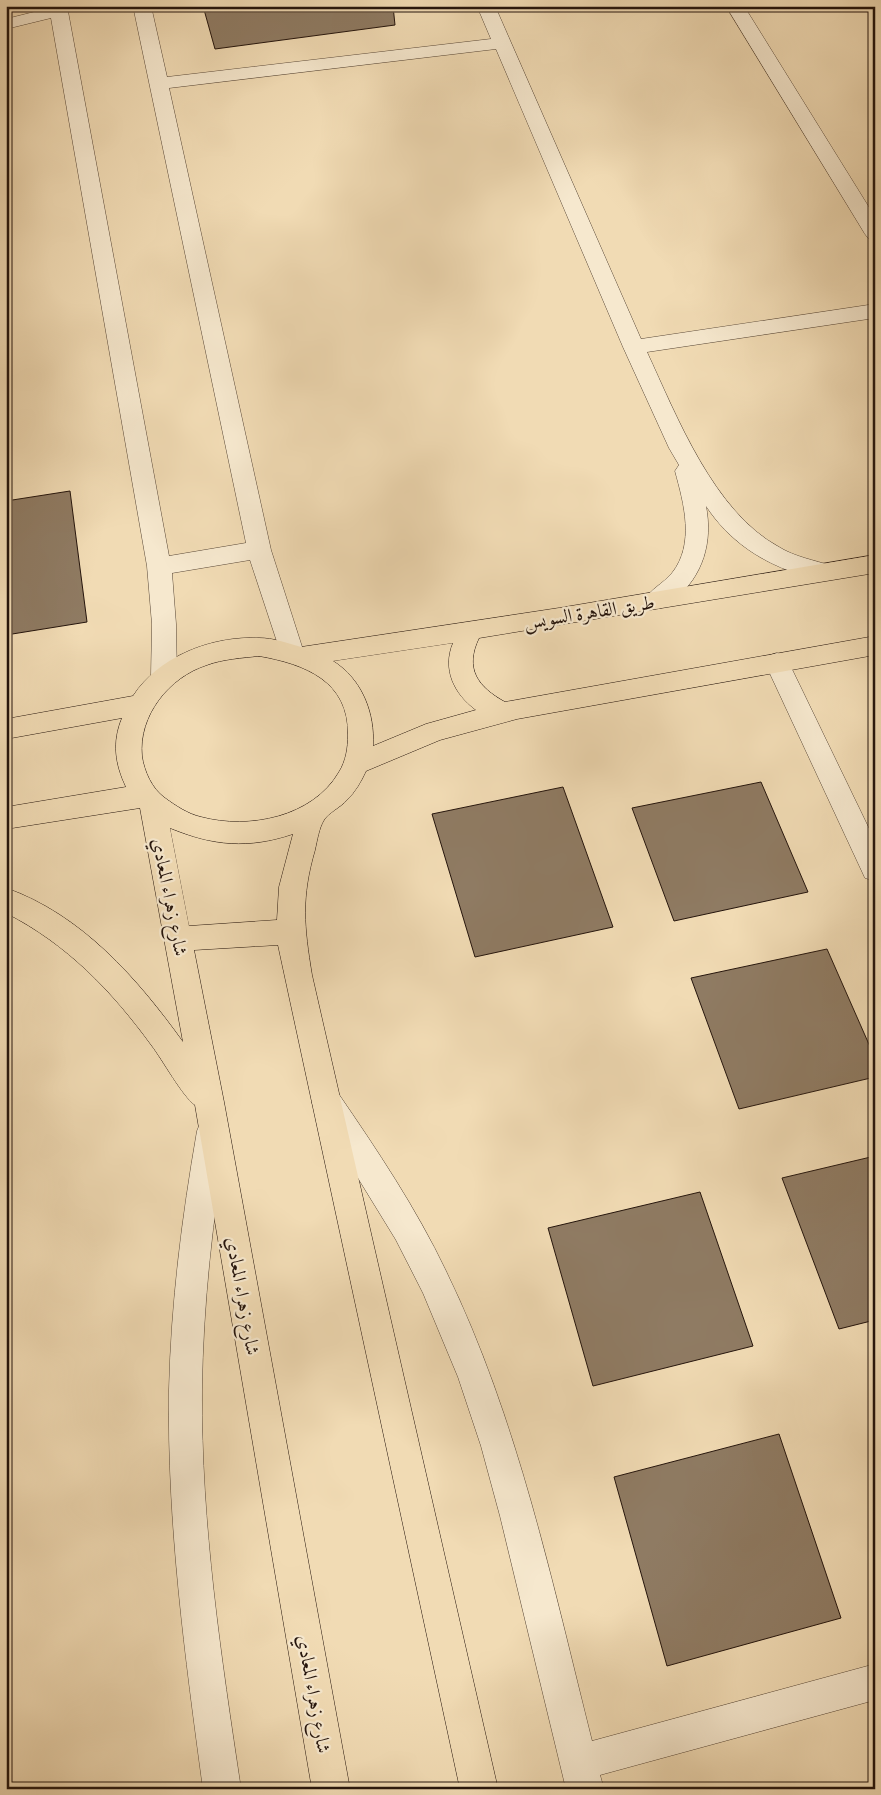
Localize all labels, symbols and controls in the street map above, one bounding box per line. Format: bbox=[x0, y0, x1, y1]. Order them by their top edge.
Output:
street label: طريق القاهرة السويس bbox=[522, 589, 656, 636]
street label: شارع زهراء المعادي bbox=[143, 836, 194, 959]
street label: شارع زهراء المعادي bbox=[217, 1235, 266, 1358]
street label: شارع زهراء المعادي bbox=[288, 1633, 337, 1756]

